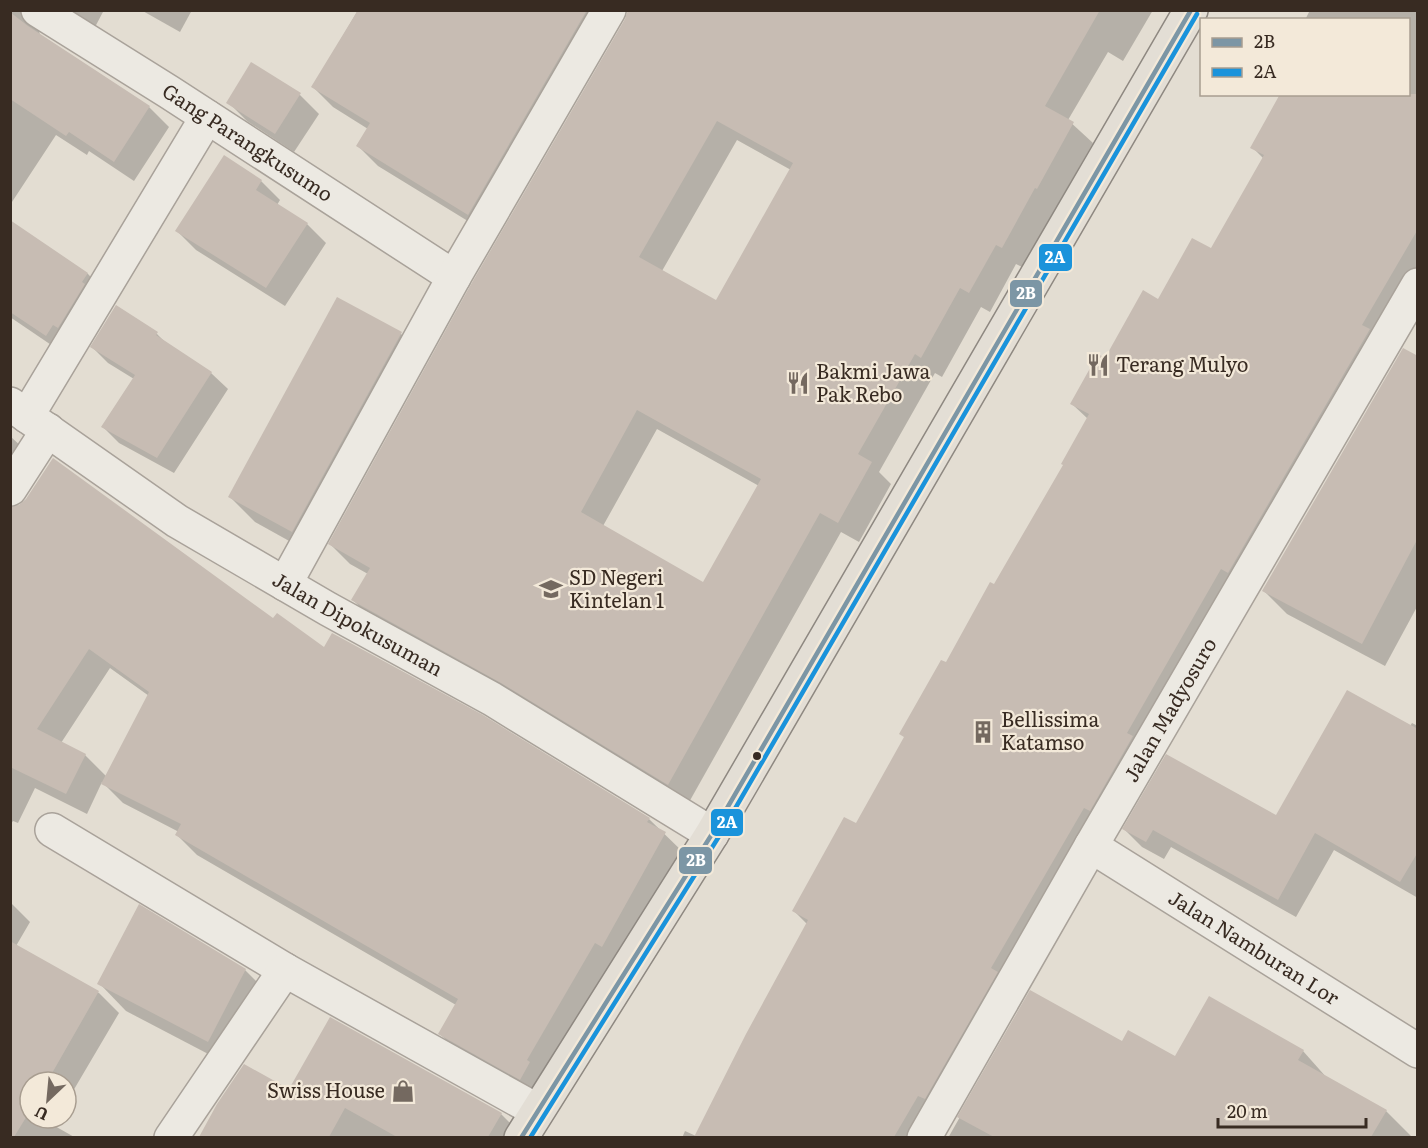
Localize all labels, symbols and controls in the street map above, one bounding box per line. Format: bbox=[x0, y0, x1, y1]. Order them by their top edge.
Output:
legend bbox=[1200, 18, 1410, 96]
text: 2B bbox=[1254, 27, 1275, 54]
text: 2A bbox=[1254, 57, 1276, 84]
street label: Gang Parangkusumo bbox=[157, 75, 340, 208]
line badge: 2A bbox=[1038, 243, 1073, 272]
text: 2A bbox=[1045, 244, 1065, 268]
line badge: 2B bbox=[1009, 279, 1043, 308]
text: 2B bbox=[1016, 280, 1036, 304]
place label: Terang Mulyo bbox=[1116, 348, 1249, 378]
restaurant icon: Terang Mulyo bbox=[1085, 352, 1111, 378]
place label: Bakmi Jawa Pak Rebo bbox=[816, 355, 930, 408]
restaurant icon: Bakmi Jawa Pak Rebo bbox=[785, 370, 811, 396]
place label: SD Negeri Kintelan 1 bbox=[569, 561, 664, 614]
street label: Jalan Dipokusuman bbox=[268, 563, 449, 682]
school or university icon: SD Negeri Kintelan 1 bbox=[538, 576, 564, 602]
street label: Jalan Madyosuro bbox=[1115, 631, 1223, 787]
place label: Bellissima Katamso bbox=[1001, 703, 1099, 756]
building icon: Bellissima Katamso bbox=[970, 719, 996, 745]
unlabelled marker bbox=[751, 750, 763, 762]
line badge: 2A bbox=[710, 808, 744, 837]
text: 2A bbox=[717, 809, 737, 833]
line badge: 2B bbox=[678, 846, 713, 875]
text: 2B bbox=[686, 847, 706, 871]
street label: Jalan Namburan Lor bbox=[1163, 881, 1346, 1011]
north arrow bbox=[18, 1070, 78, 1130]
place label: Swiss House bbox=[267, 1074, 385, 1104]
shop icon: Swiss House bbox=[390, 1078, 416, 1104]
scale bar bbox=[1218, 1091, 1366, 1129]
text: 20 m bbox=[1227, 1097, 1268, 1124]
text: U bbox=[30, 1101, 52, 1128]

